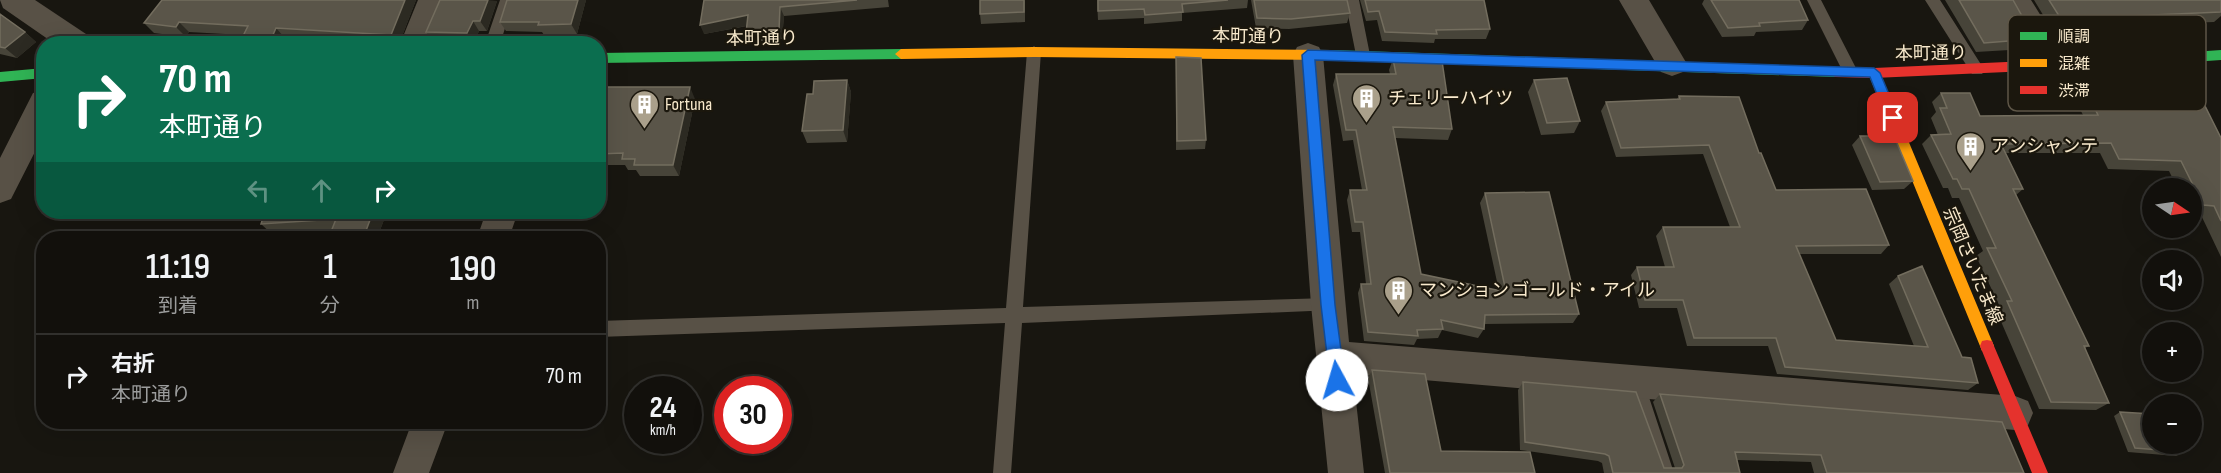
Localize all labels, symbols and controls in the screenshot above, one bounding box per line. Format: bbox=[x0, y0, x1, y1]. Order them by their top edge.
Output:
legend bbox=[2008, 15, 2206, 111]
street label: 本町通り bbox=[1212, 25, 1284, 48]
street label: 本町通り bbox=[726, 27, 798, 50]
text: 順調 bbox=[2058, 28, 2090, 47]
street label: 本町通り bbox=[1895, 42, 1967, 65]
text: 70 m bbox=[159, 54, 232, 105]
text: 混雑 bbox=[2058, 55, 2090, 74]
icon: right bbox=[60, 60, 138, 138]
building icon: チェリーハイツ bbox=[1351, 82, 1383, 124]
text: 渋滞 bbox=[2058, 82, 2090, 101]
building icon: Fortuna bbox=[628, 88, 660, 130]
place label: チェリーハイツ bbox=[1388, 88, 1513, 109]
pin bbox=[1867, 92, 1918, 143]
place label: Fortuna bbox=[665, 94, 712, 115]
icon: arrive bbox=[1876, 101, 1909, 134]
text: 本町通り bbox=[159, 112, 267, 144]
building icon: アンシャンテ bbox=[1954, 130, 1986, 172]
place label: アンシャンテ bbox=[1991, 136, 2098, 157]
icon: left bbox=[242, 174, 275, 207]
icon: ahead bbox=[305, 174, 338, 207]
icon: right bbox=[368, 174, 401, 207]
north arrow bbox=[2142, 178, 2202, 238]
map controls bbox=[2142, 178, 2202, 454]
street label: 宗岡さいたま線 bbox=[1938, 204, 2007, 328]
text: 11:19 bbox=[146, 246, 210, 289]
text: 1 bbox=[323, 246, 337, 289]
text: 190 bbox=[450, 248, 496, 291]
button: sound bbox=[2142, 250, 2202, 310]
building icon: マンション ゴールド・アイル bbox=[1382, 274, 1414, 316]
place label: マンション ゴールド・アイル bbox=[1419, 280, 1655, 301]
text: m bbox=[467, 291, 479, 315]
text: 到着 bbox=[158, 294, 198, 318]
text: 分 bbox=[320, 294, 340, 318]
button: + bbox=[2142, 322, 2202, 382]
position arrow bbox=[1305, 348, 1369, 412]
text: 右折 bbox=[111, 351, 155, 378]
icon: right bbox=[60, 360, 93, 393]
text: 70 m bbox=[546, 363, 582, 390]
speed limit sign: 30 bbox=[714, 376, 792, 454]
text: 本町通り bbox=[111, 383, 191, 407]
text: 24 bbox=[650, 390, 676, 426]
button: − bbox=[2142, 394, 2202, 454]
text: km/h bbox=[650, 421, 676, 440]

